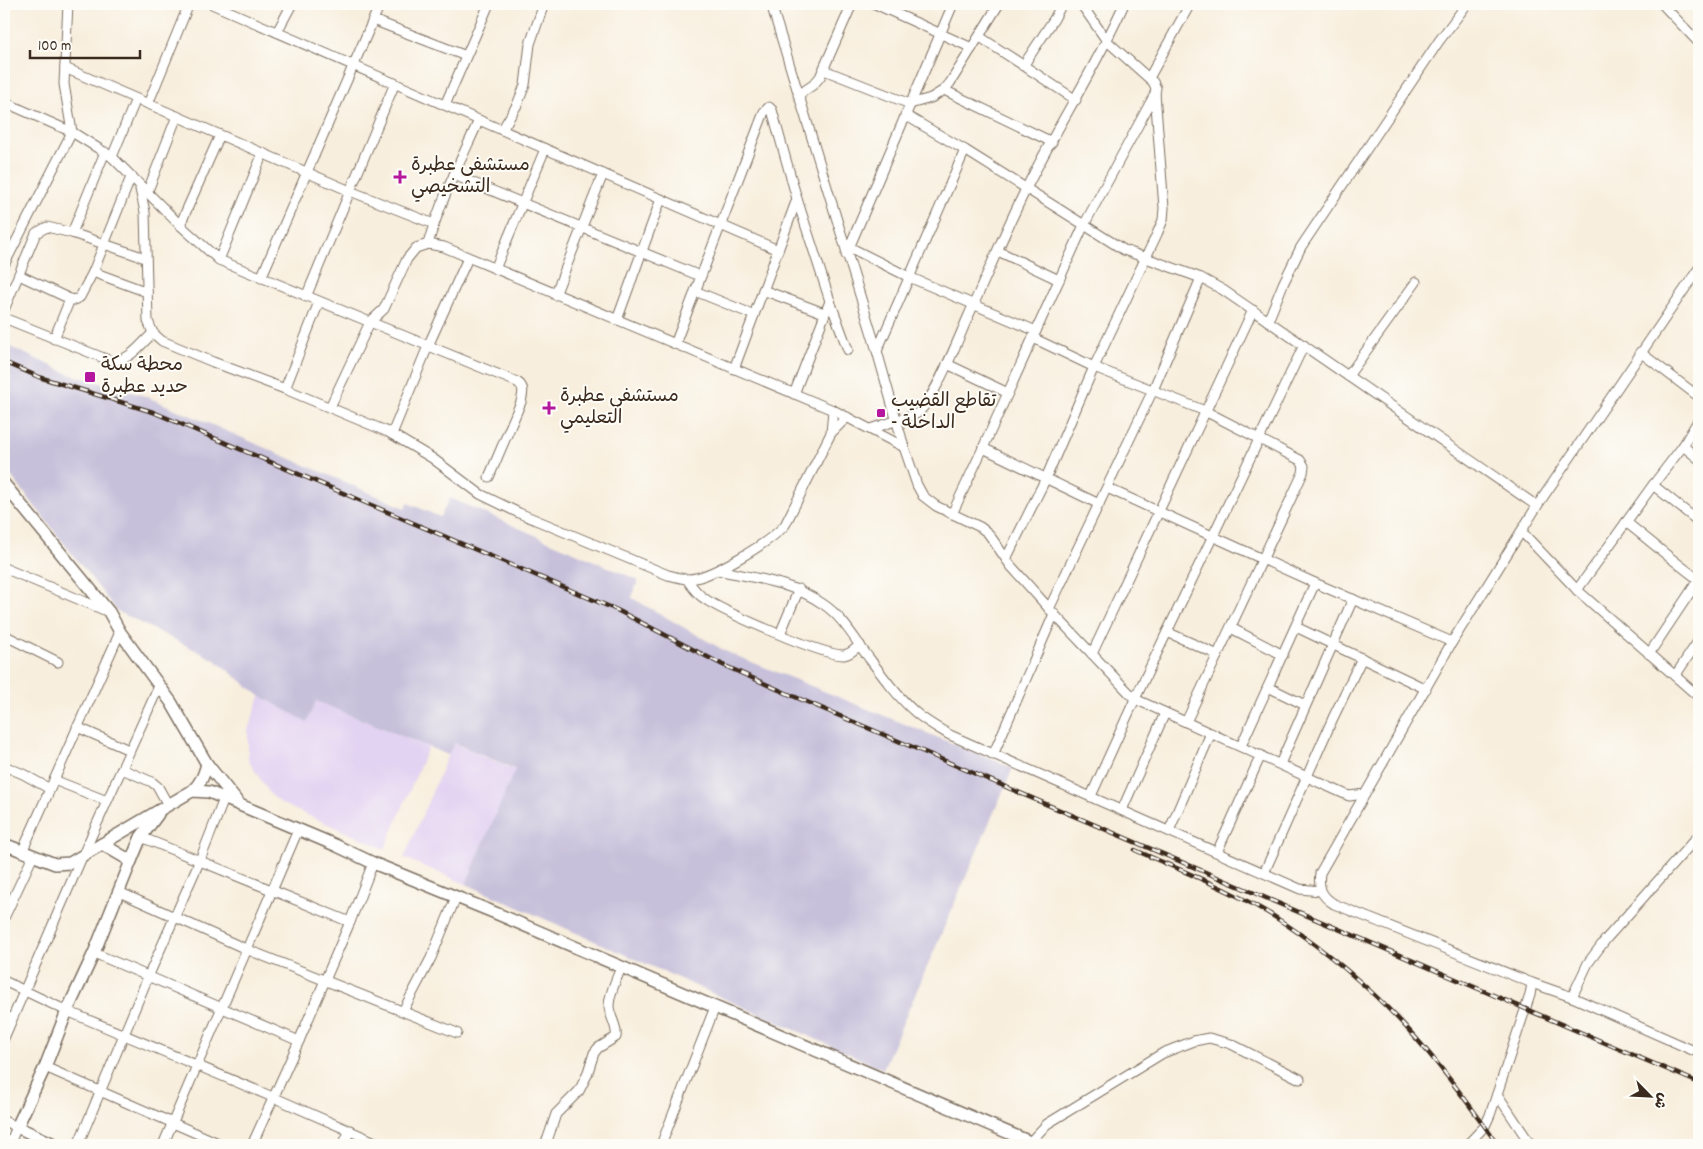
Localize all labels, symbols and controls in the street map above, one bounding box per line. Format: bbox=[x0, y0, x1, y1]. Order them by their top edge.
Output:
scale bar bbox=[30, 28, 140, 60]
text: 100 m bbox=[38, 36, 71, 58]
place label: مستشفى عطبرة التشخيصي bbox=[411, 153, 530, 202]
marker: مستشفى عطبرة التشخيصي bbox=[393, 170, 407, 184]
place label: محطة سكة حديد عطبرة bbox=[101, 353, 188, 402]
marker: محطة سكة حديد عطبرة bbox=[83, 370, 97, 384]
place label: مستشفى عطبرة التعليمي bbox=[560, 384, 679, 433]
place label: تقاطع القضيب - الداخلة bbox=[891, 389, 997, 438]
marker: مستشفى عطبرة التعليمي bbox=[542, 401, 556, 415]
marker: تقاطع القضيب - الداخلة bbox=[875, 407, 887, 419]
north arrow bbox=[1626, 1072, 1676, 1122]
text: ش bbox=[1648, 1089, 1672, 1112]

